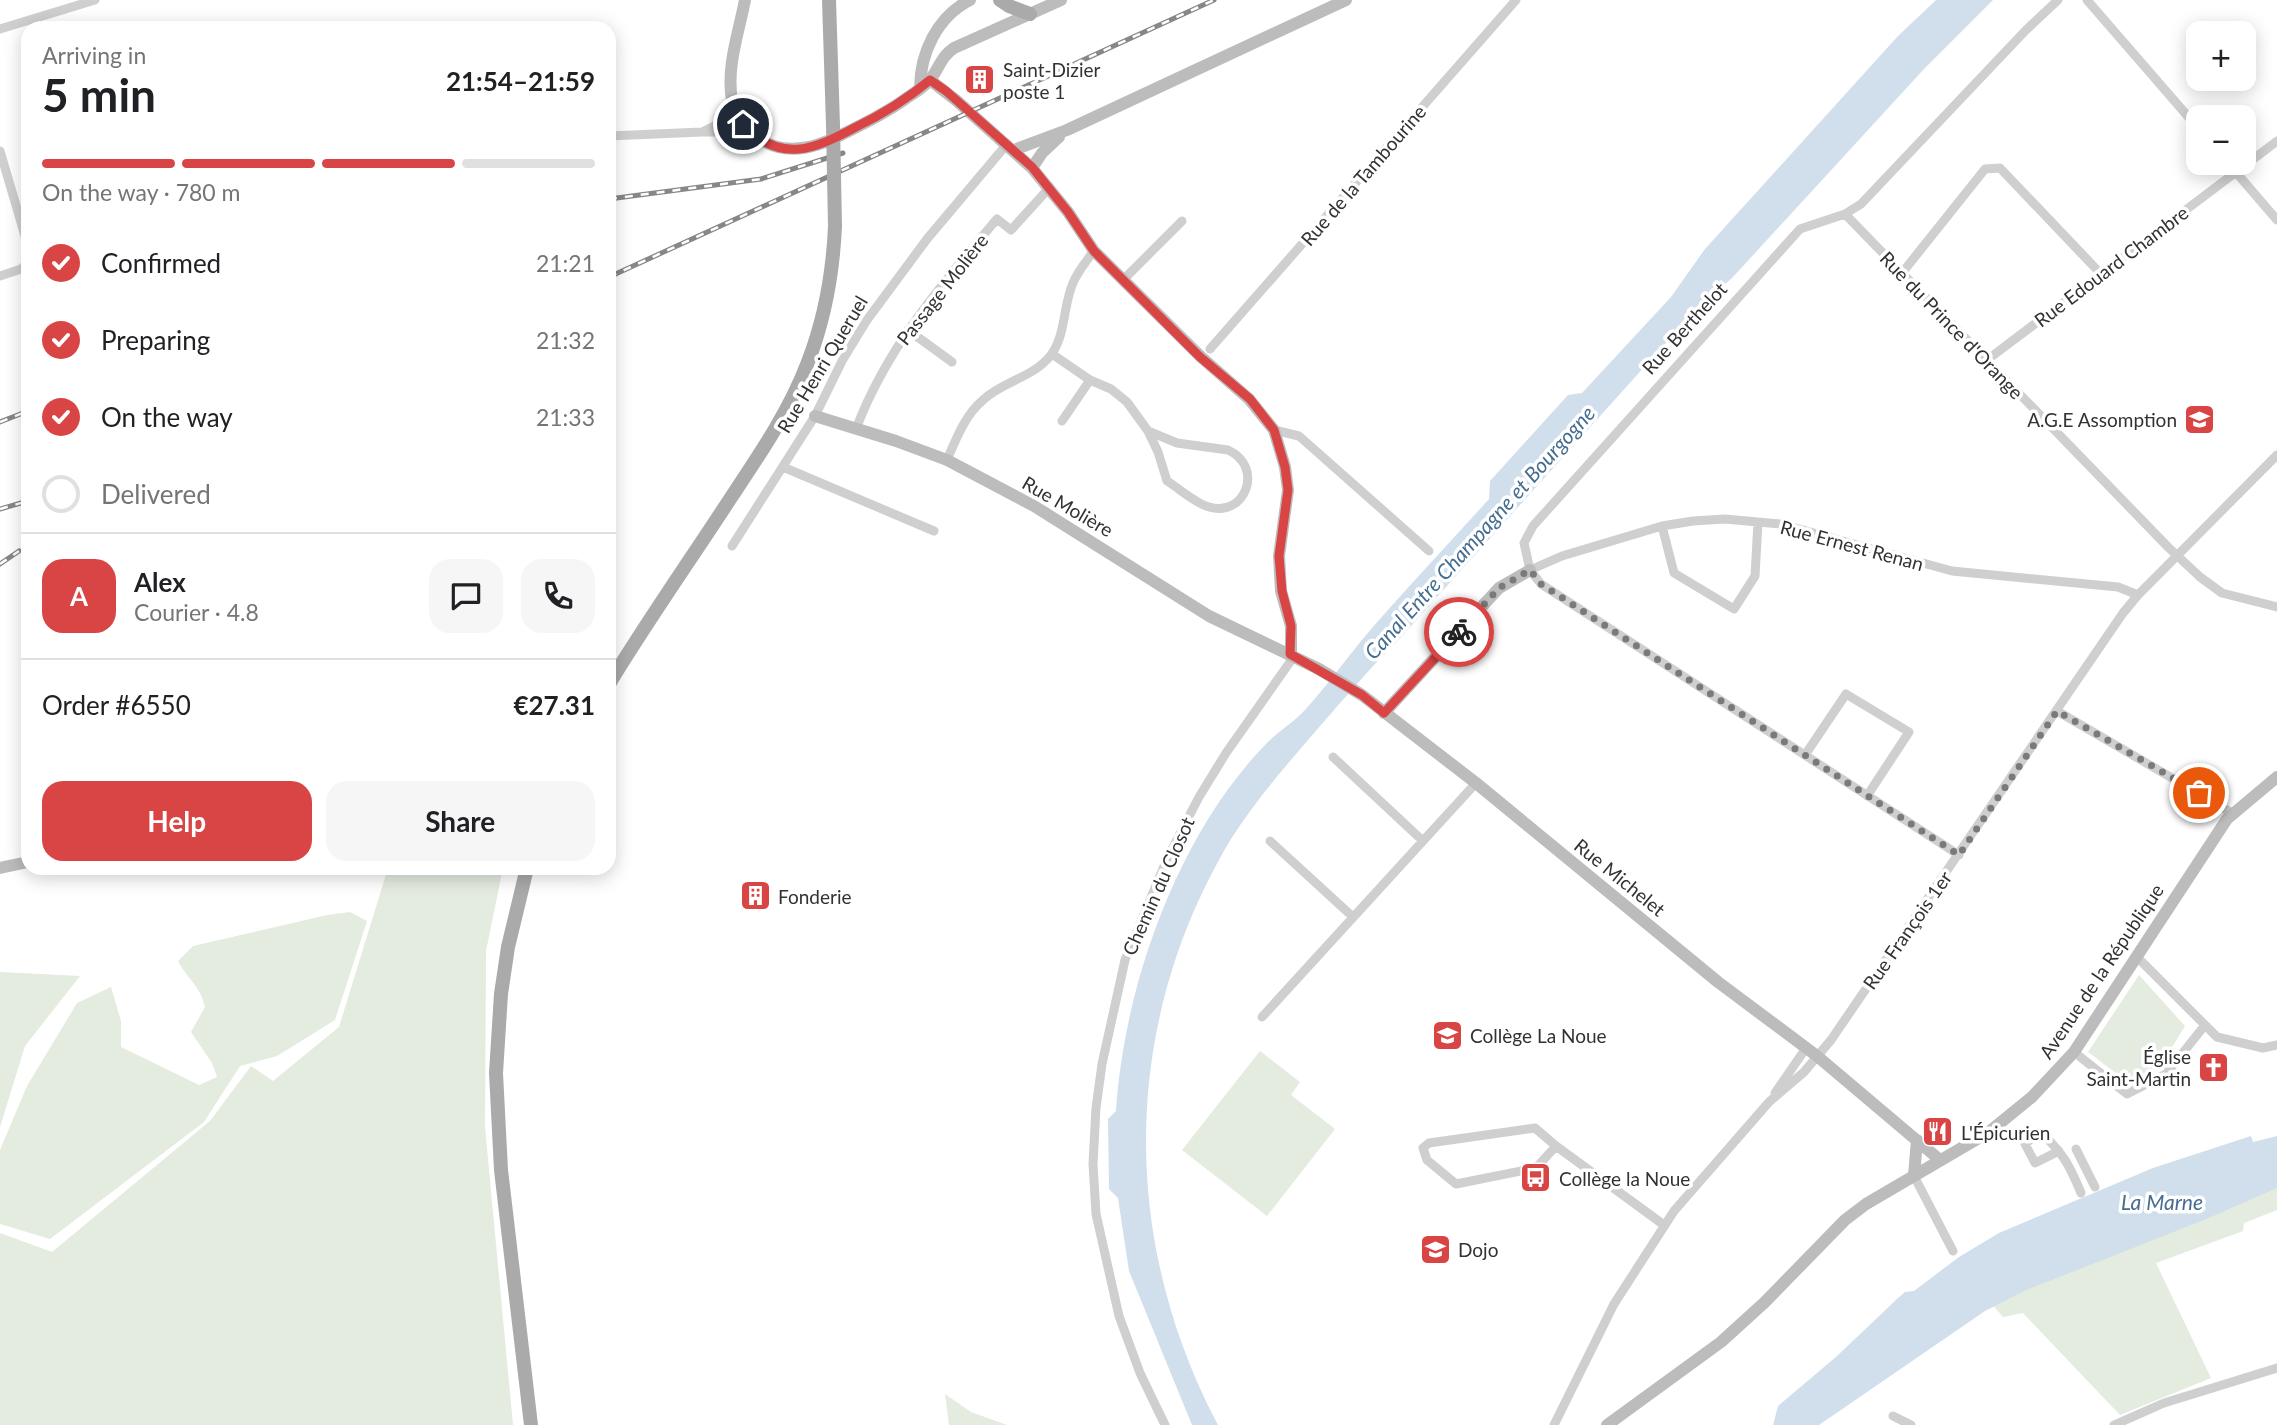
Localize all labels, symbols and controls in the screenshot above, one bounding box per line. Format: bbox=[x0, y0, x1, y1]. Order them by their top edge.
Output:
map controls bbox=[2186, 21, 2256, 175]
button: + bbox=[2186, 21, 2256, 91]
text: Arriving in bbox=[42, 41, 146, 69]
place label: Saint-Dizier poste 1 bbox=[1003, 58, 1101, 103]
building icon: Saint-Dizier poste 1 bbox=[963, 63, 997, 97]
text: 21:54–21:59 bbox=[446, 65, 595, 97]
text: 5 min bbox=[42, 67, 156, 122]
pin bbox=[713, 94, 773, 154]
street label: Rue de la Tambourine bbox=[1296, 100, 1430, 250]
icon: home bbox=[724, 105, 762, 143]
button: − bbox=[2186, 105, 2256, 175]
text: On the way · 780 m bbox=[42, 178, 241, 206]
street label: Rue Edouard Chambre bbox=[2030, 201, 2192, 331]
street label: Passage Molière bbox=[891, 229, 993, 349]
icon: check bbox=[42, 244, 80, 282]
street label: Rue du Prince d'Orange bbox=[1876, 246, 2028, 404]
text: Confirmed bbox=[101, 247, 221, 279]
text: 21:21 bbox=[536, 249, 595, 277]
street label: Rue Berthelot bbox=[1637, 277, 1731, 379]
street label: Rue Henri Queruel bbox=[772, 291, 872, 437]
icon: check bbox=[42, 321, 80, 359]
text: Preparing bbox=[101, 324, 210, 356]
text: 21:32 bbox=[536, 326, 595, 354]
icon: check bbox=[42, 398, 80, 436]
water label: Canal Entre Champagne et Bourgogne bbox=[1359, 400, 1599, 664]
text: On the way bbox=[101, 401, 233, 433]
school or university icon: A.G.E Assomption bbox=[2183, 402, 2217, 436]
text: 21:33 bbox=[536, 403, 595, 431]
place label: A.G.E Assomption bbox=[2027, 408, 2177, 431]
street label: Rue Molière bbox=[1019, 471, 1117, 541]
text: Delivered bbox=[101, 478, 211, 510]
street label: Rue Ernest Renan bbox=[1778, 515, 1926, 575]
button: chat bbox=[429, 559, 503, 633]
button: phone bbox=[521, 559, 595, 633]
text: Alex bbox=[134, 566, 186, 598]
text: A bbox=[70, 580, 88, 612]
courier bbox=[1424, 597, 1494, 667]
text: Courier · 4.8 bbox=[134, 598, 259, 626]
icon: bike bbox=[1440, 613, 1478, 651]
text: Order #6550 bbox=[42, 689, 191, 721]
text: €27.31 bbox=[513, 689, 595, 721]
pin bbox=[2169, 763, 2229, 823]
icon: bag bbox=[2180, 774, 2218, 812]
button: Help bbox=[42, 781, 312, 861]
button: Share bbox=[326, 781, 595, 861]
street label: Chemin du Closot bbox=[1117, 813, 1199, 959]
street label: Rue Michelet bbox=[1570, 833, 1670, 921]
street label: Rue François 1er bbox=[1858, 866, 1956, 994]
building icon: Fonderie bbox=[738, 879, 772, 913]
street label: Avenue de la République bbox=[2034, 879, 2168, 1063]
place label: Fonderie bbox=[778, 885, 851, 908]
school or university icon: Collège La Noue bbox=[1430, 1018, 1464, 1052]
place label: Collège La Noue bbox=[1470, 1024, 1607, 1047]
place label: Église Saint-Martin bbox=[2086, 1045, 2191, 1090]
church icon: Église Saint-Martin bbox=[2197, 1050, 2231, 1084]
restaurant icon: L'Épicurien bbox=[1921, 1115, 1955, 1149]
place label: L'Épicurien bbox=[1961, 1121, 2050, 1144]
bus stop icon: Collège la Noue bbox=[1519, 1161, 1553, 1195]
place label: Collège la Noue bbox=[1559, 1167, 1690, 1190]
water label: La Marne bbox=[2121, 1189, 2203, 1214]
school or university icon: Dojo bbox=[1418, 1232, 1452, 1266]
place label: Dojo bbox=[1458, 1238, 1498, 1261]

